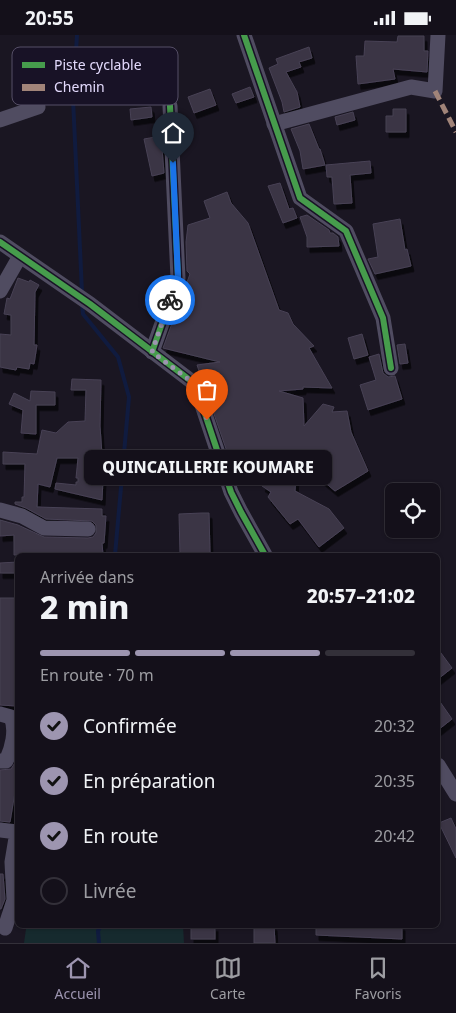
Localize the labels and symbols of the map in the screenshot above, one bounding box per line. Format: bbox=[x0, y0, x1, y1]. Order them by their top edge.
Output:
legend bbox=[12, 47, 178, 105]
text: Piste cyclable bbox=[54, 55, 142, 74]
text: Chemin bbox=[54, 77, 105, 96]
pin bbox=[152, 112, 194, 163]
courier bbox=[145, 275, 195, 325]
pin bbox=[186, 369, 228, 420]
callout: QUINCAILLERIE KOUMARE bbox=[83, 450, 331, 485]

